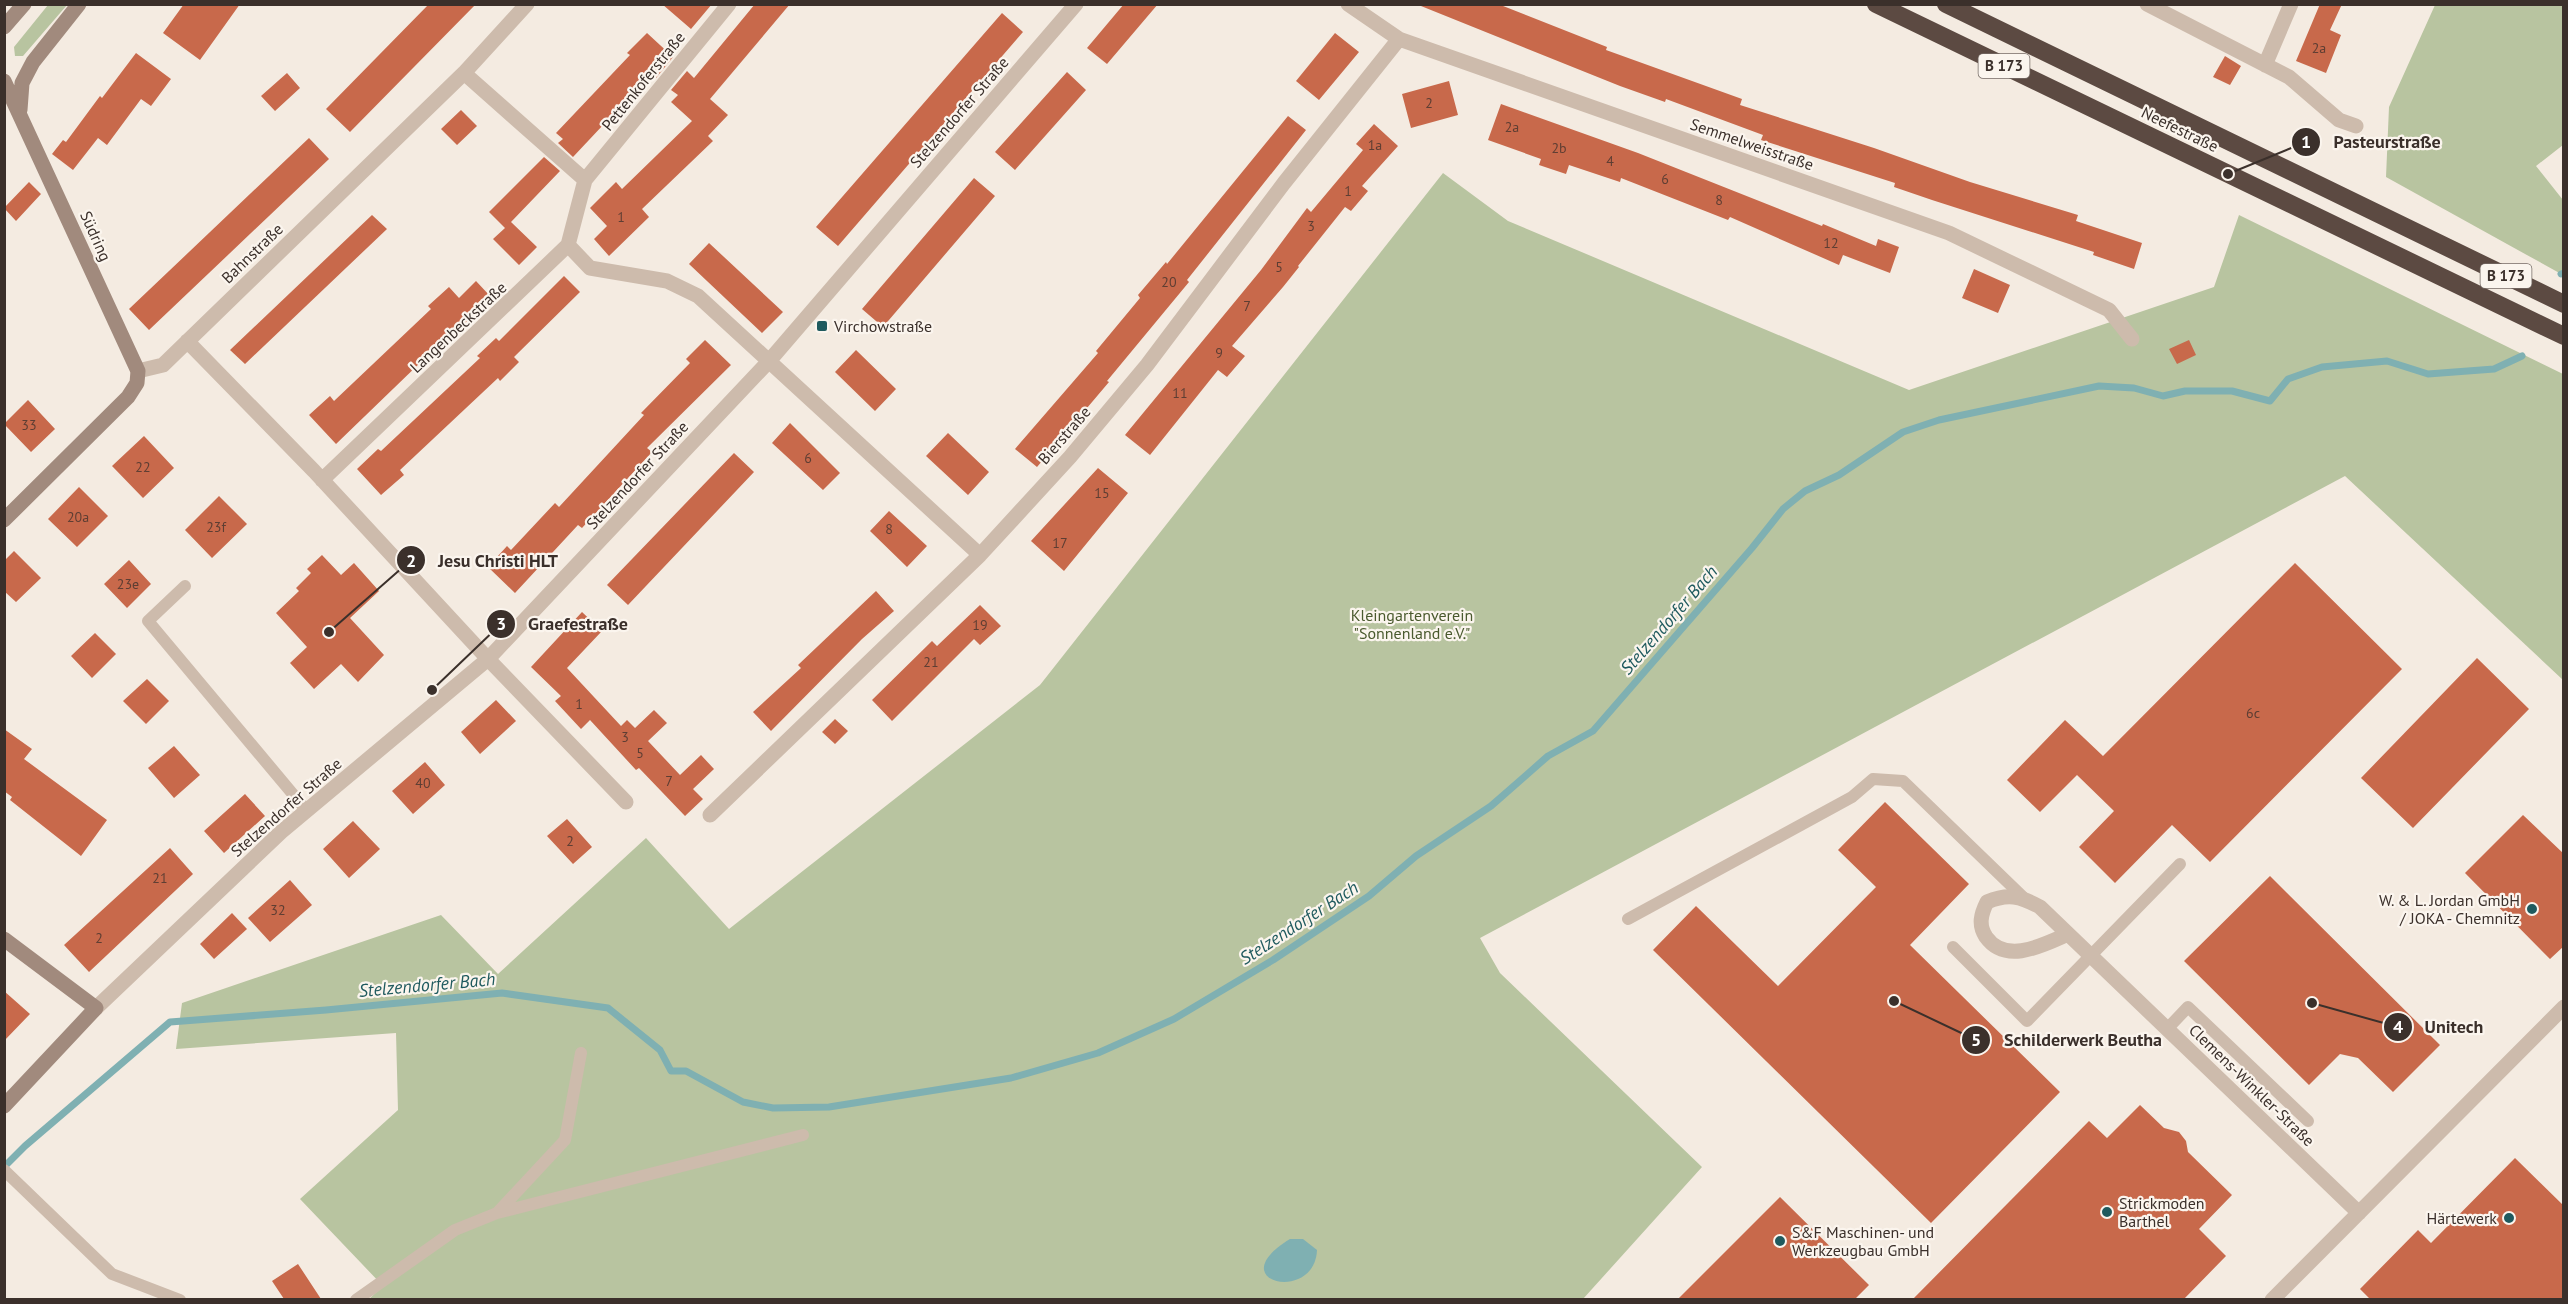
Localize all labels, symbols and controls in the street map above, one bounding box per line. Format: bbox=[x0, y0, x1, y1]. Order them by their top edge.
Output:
street label: Pettenkoferstraße bbox=[597, 27, 689, 135]
house number: 2a bbox=[2312, 39, 2326, 57]
street label: Stelzendorfer Straße bbox=[905, 52, 1013, 172]
road number: B 173 bbox=[1978, 54, 2030, 78]
house number: 2 bbox=[1425, 94, 1433, 112]
street label: Neefestraße bbox=[2138, 102, 2222, 156]
street label: Semmelweisstraße bbox=[1688, 113, 1816, 175]
house number: 2a bbox=[1505, 118, 1519, 136]
callout: Pasteurstraße bbox=[2291, 124, 2452, 160]
text: 1 bbox=[2301, 130, 2311, 153]
text: Pasteurstraße bbox=[2333, 130, 2441, 153]
house number: 1a bbox=[1368, 136, 1382, 154]
house number: 2b bbox=[1551, 139, 1567, 157]
house number: 4 bbox=[1606, 152, 1614, 170]
house number: 6 bbox=[1661, 170, 1669, 188]
house number: 1 bbox=[1344, 182, 1352, 200]
house number: 8 bbox=[1715, 191, 1723, 209]
street label: Südring bbox=[76, 208, 116, 264]
house number: 1 bbox=[617, 208, 625, 226]
house number: 3 bbox=[1307, 217, 1315, 235]
street label: Bahnstraße bbox=[217, 219, 287, 287]
house number: 12 bbox=[1823, 234, 1839, 252]
house number: 5 bbox=[1275, 258, 1283, 276]
road number: B 173 bbox=[2480, 264, 2532, 288]
house number: 20 bbox=[1161, 273, 1177, 291]
street label: Langenbeckstraße bbox=[406, 277, 510, 377]
house number: 7 bbox=[1243, 297, 1251, 315]
place label: Virchowstraße bbox=[833, 316, 932, 336]
marker: Virchowstraße bbox=[815, 319, 829, 333]
house number: 9 bbox=[1215, 344, 1223, 362]
house number: 11 bbox=[1172, 384, 1188, 402]
street label: Bierstraße bbox=[1033, 402, 1095, 468]
house number: 33 bbox=[21, 416, 37, 434]
street label: Stelzendorfer Straße bbox=[582, 417, 692, 533]
house number: 6 bbox=[804, 449, 812, 467]
house number: 22 bbox=[135, 458, 151, 476]
house number: 15 bbox=[1094, 484, 1110, 502]
house number: 20a bbox=[67, 508, 89, 526]
house number: 23f bbox=[206, 518, 226, 536]
house number: 8 bbox=[885, 520, 893, 538]
house number: 17 bbox=[1052, 534, 1068, 552]
callout: Jesu Christi HLT bbox=[396, 542, 570, 578]
text: 2 bbox=[406, 549, 416, 572]
text: Jesu Christi HLT bbox=[437, 549, 559, 572]
water label: Stelzendorfer Bach bbox=[1615, 560, 1722, 679]
house number: 23e bbox=[117, 575, 139, 593]
park label: Kleingartenverein "Sonnenland e.V." bbox=[1351, 605, 1473, 643]
callout: Graefestraße bbox=[486, 606, 640, 642]
text: 3 bbox=[496, 612, 506, 635]
text: Graefestraße bbox=[528, 612, 628, 635]
house number: 19 bbox=[972, 616, 988, 634]
house number: 21 bbox=[923, 653, 939, 671]
house number: 1 bbox=[575, 695, 583, 713]
house number: 6c bbox=[2246, 704, 2260, 722]
house number: 3 bbox=[621, 728, 629, 746]
house number: 5 bbox=[636, 744, 644, 762]
street label: Stelzendorfer Straße bbox=[226, 753, 346, 861]
house number: 7 bbox=[665, 772, 673, 790]
house number: 40 bbox=[415, 774, 431, 792]
house number: 2 bbox=[566, 832, 574, 850]
house number: 21 bbox=[152, 869, 168, 887]
water label: Stelzendorfer Bach bbox=[1235, 876, 1362, 970]
place label: W. & L. Jordan GmbH / JOKA - Chemnitz bbox=[2379, 890, 2520, 928]
house number: 32 bbox=[270, 901, 286, 919]
marker: W. & L. Jordan GmbH / JOKA - Chemnitz bbox=[2525, 902, 2539, 916]
house number: 2 bbox=[95, 929, 103, 947]
water label: Stelzendorfer Bach bbox=[358, 967, 496, 1002]
callout: Unitech bbox=[2383, 1009, 2495, 1045]
text: 4 bbox=[2393, 1015, 2403, 1038]
text: Unitech bbox=[2425, 1015, 2483, 1038]
street label: Clemens-Winkler-Straße bbox=[2185, 1020, 2319, 1150]
callout: Schilderwerk Beutha bbox=[1961, 1022, 2174, 1058]
text: 5 bbox=[1971, 1028, 1981, 1051]
text: Schilderwerk Beutha bbox=[2004, 1028, 2162, 1051]
place label: Strickmoden Barthel bbox=[2119, 1193, 2205, 1231]
marker: Strickmoden Barthel bbox=[2100, 1205, 2114, 1219]
place label: Härtewerk bbox=[2426, 1208, 2497, 1228]
marker: Härtewerk bbox=[2502, 1211, 2516, 1225]
place label: S&F Maschinen- und Werkzeugbau GmbH bbox=[1792, 1222, 1934, 1260]
marker: S&F Maschinen- und Werkzeugbau GmbH bbox=[1773, 1234, 1787, 1248]

